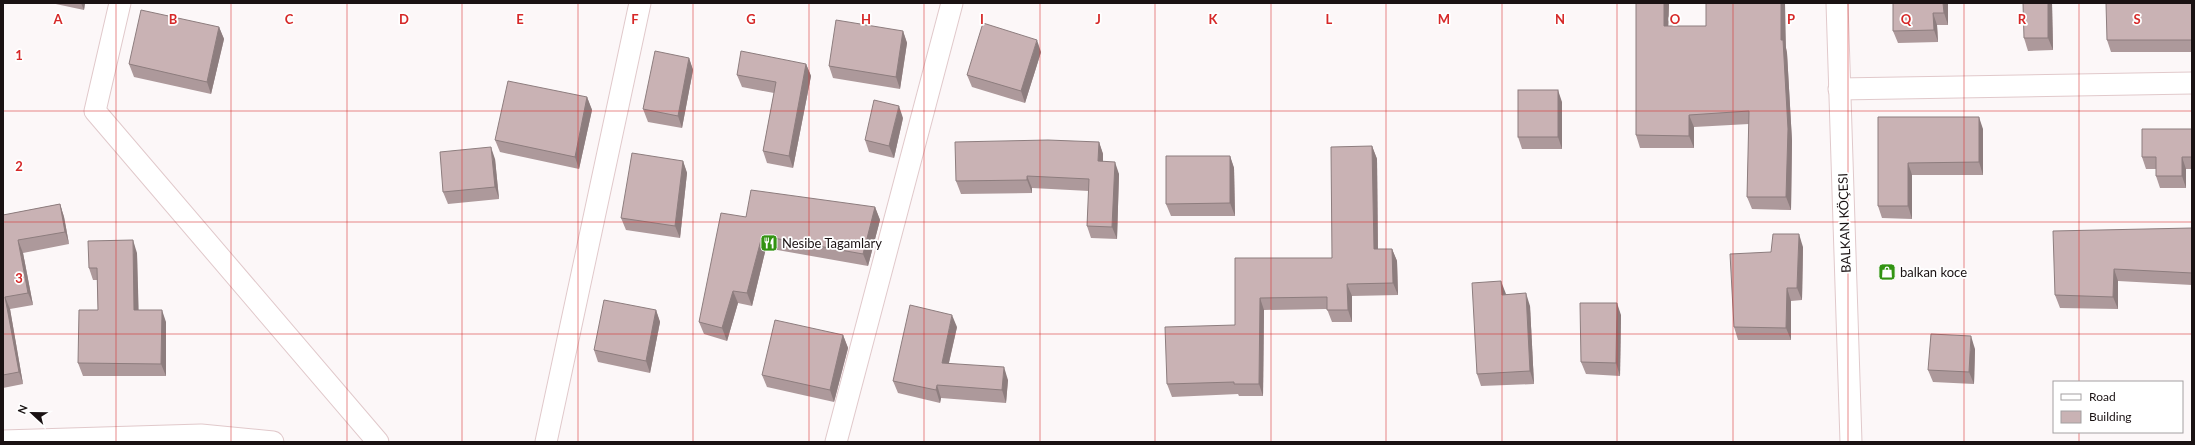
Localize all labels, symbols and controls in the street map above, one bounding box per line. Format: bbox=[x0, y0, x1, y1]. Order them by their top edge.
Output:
text: A bbox=[52, 11, 63, 27]
text: B bbox=[169, 11, 178, 27]
text: C bbox=[285, 11, 294, 27]
text: D bbox=[399, 11, 409, 27]
text: E bbox=[516, 11, 524, 27]
text: F bbox=[631, 11, 639, 27]
text: G bbox=[746, 11, 756, 27]
text: H bbox=[861, 11, 871, 27]
text: I bbox=[980, 11, 984, 27]
text: J bbox=[1095, 11, 1101, 27]
text: K bbox=[1209, 11, 1219, 27]
text: L bbox=[1326, 11, 1333, 27]
text: M bbox=[1438, 11, 1450, 27]
text: N bbox=[1555, 11, 1565, 27]
text: O bbox=[1670, 11, 1681, 27]
text: P bbox=[1787, 11, 1795, 27]
text: Q bbox=[1901, 11, 1912, 27]
text: R bbox=[2018, 11, 2027, 27]
text: S bbox=[2133, 11, 2141, 27]
text: 1 bbox=[15, 47, 23, 63]
text: 2 bbox=[15, 158, 23, 174]
street label: BALKAN KÖÇESI bbox=[1834, 173, 1854, 273]
restaurant icon: Nesibe Tagamlary bbox=[759, 233, 779, 253]
place label: Nesibe Tagamlary bbox=[782, 235, 882, 251]
shop icon: balkan koce bbox=[1877, 262, 1897, 282]
place label: balkan koce bbox=[1900, 264, 1967, 280]
text: 3 bbox=[15, 270, 23, 286]
legend bbox=[2053, 381, 2183, 433]
text: Road bbox=[2089, 389, 2116, 404]
north arrow bbox=[12, 393, 52, 433]
text: N bbox=[15, 403, 30, 415]
text: Building bbox=[2089, 409, 2132, 424]

